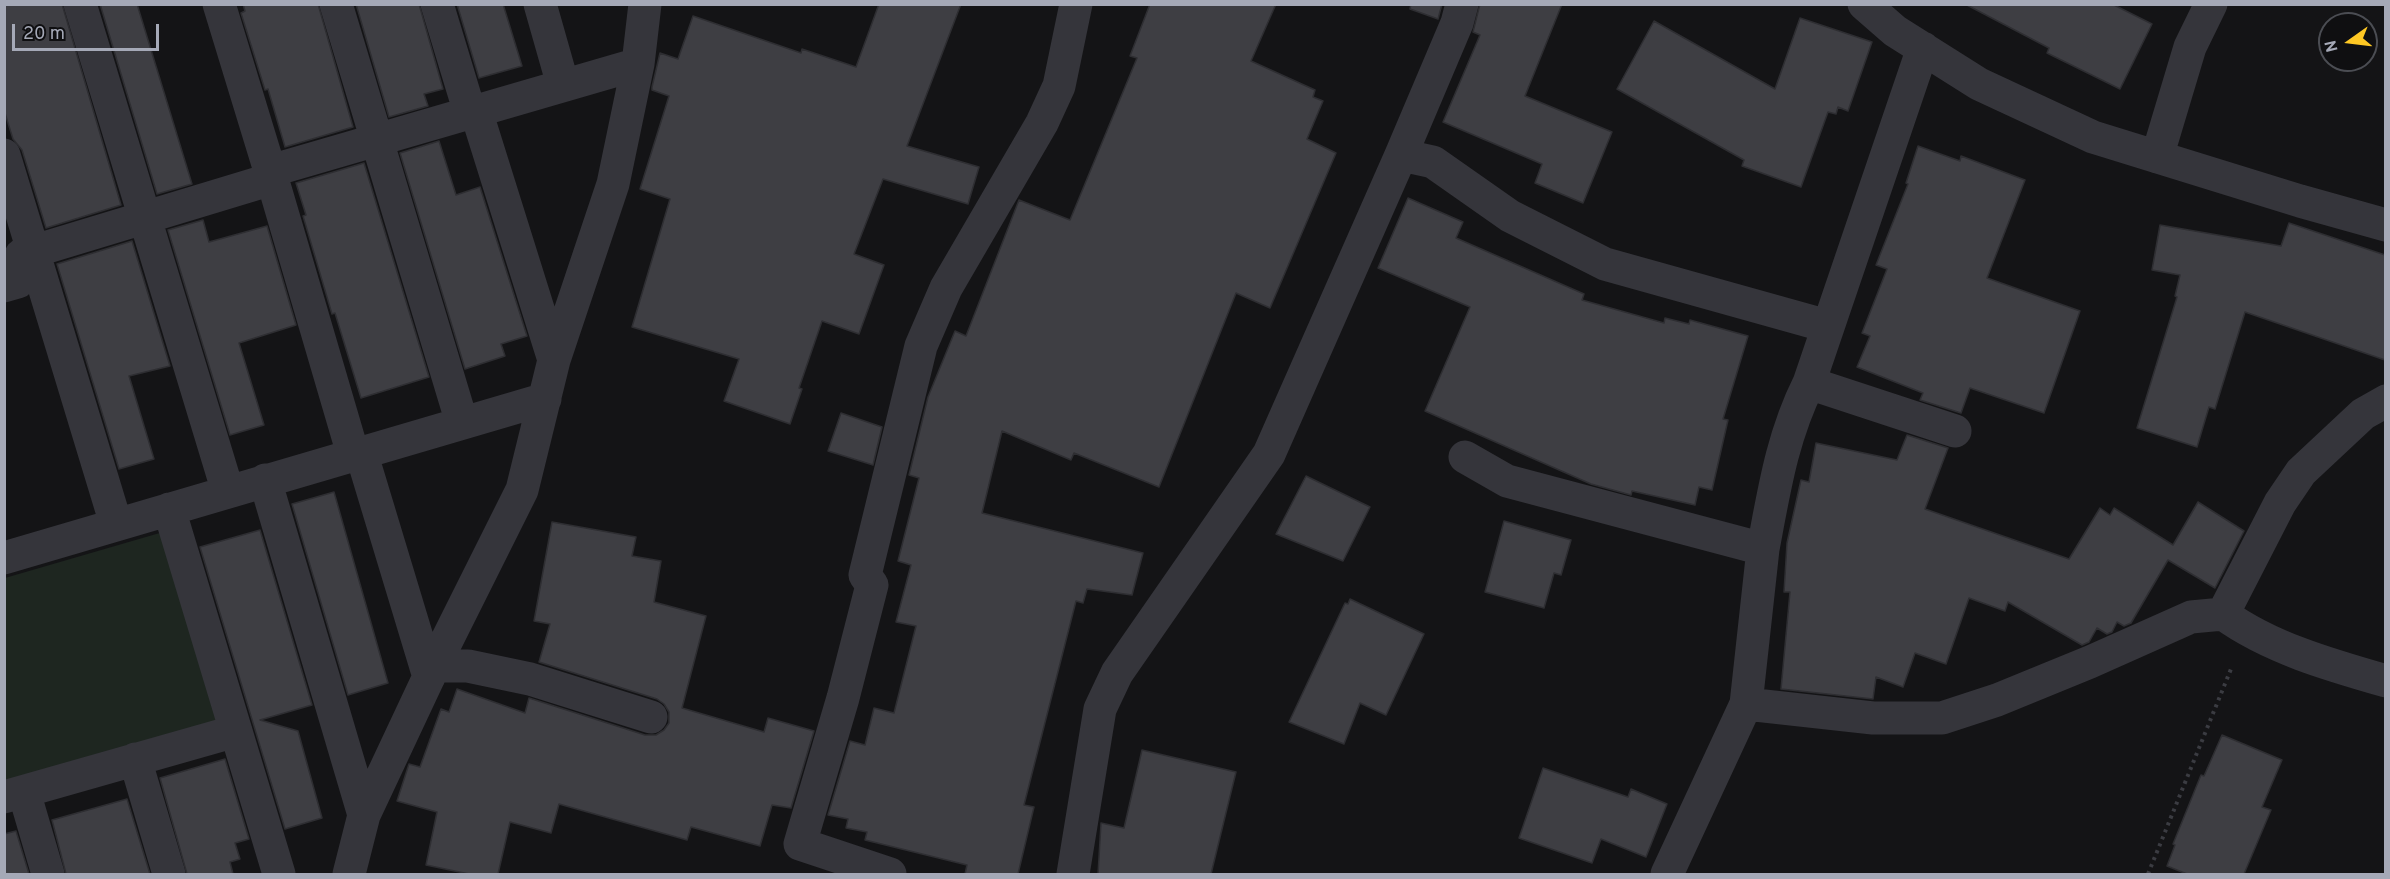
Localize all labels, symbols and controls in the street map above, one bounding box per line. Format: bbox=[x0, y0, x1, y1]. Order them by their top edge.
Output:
scale bar bbox=[15, 12, 162, 50]
north arrow bbox=[2318, 12, 2378, 72]
text: 20 m bbox=[23, 23, 65, 46]
text: N bbox=[2321, 38, 2344, 54]

